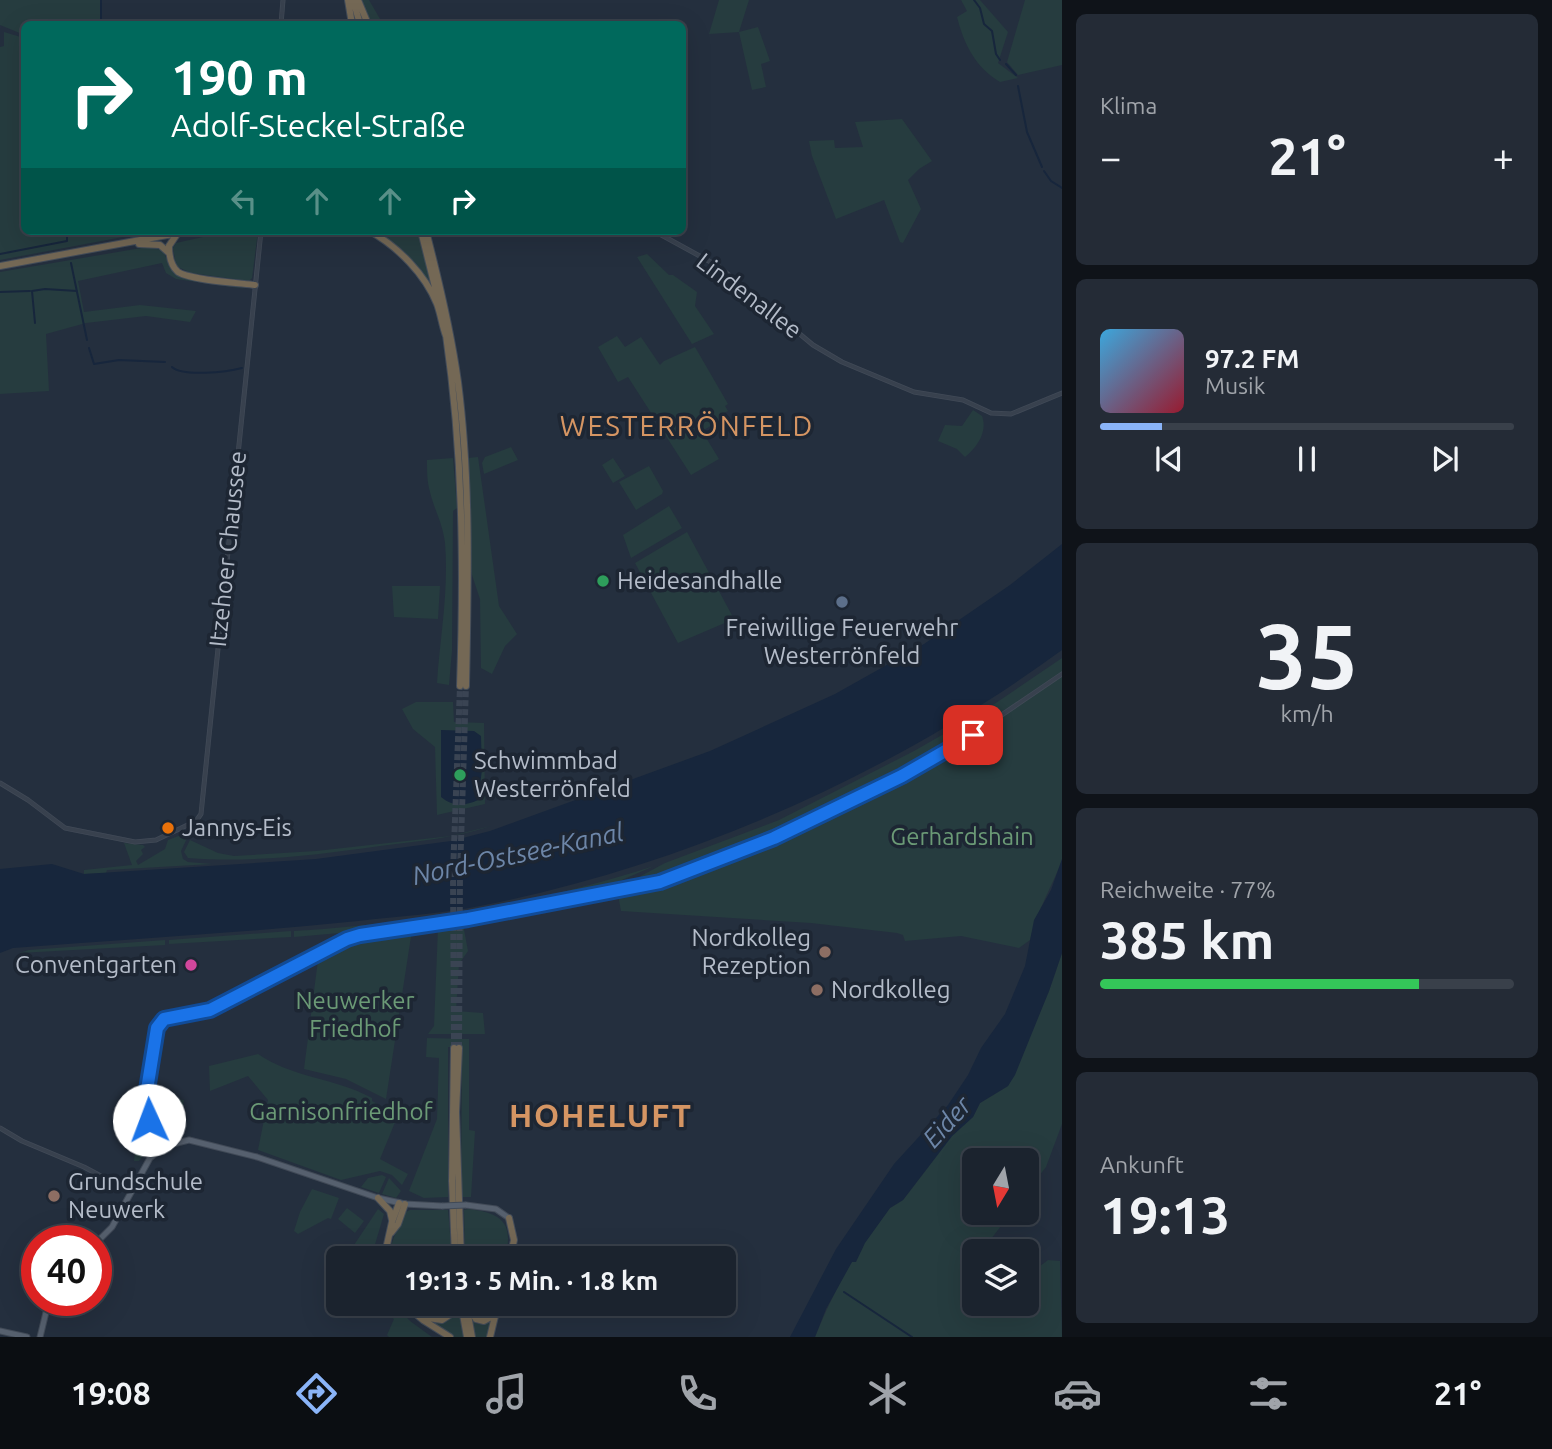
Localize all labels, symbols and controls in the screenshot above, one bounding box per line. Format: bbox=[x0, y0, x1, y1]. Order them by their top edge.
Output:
icon: right bbox=[56, 49, 147, 140]
text: 190 m bbox=[171, 49, 308, 104]
text: Klima bbox=[1100, 93, 1157, 118]
text: Adolf-Steckel-Straße bbox=[171, 107, 466, 143]
text: 21° bbox=[1268, 127, 1346, 185]
text: − bbox=[1100, 136, 1121, 178]
text: + bbox=[1493, 136, 1514, 178]
icon: left bbox=[225, 182, 263, 220]
icon: ahead bbox=[298, 182, 336, 220]
icon: ahead bbox=[371, 182, 409, 220]
icon: right bbox=[444, 182, 482, 220]
street label: Lindenallee bbox=[692, 247, 807, 344]
text: 97.2 FM bbox=[1205, 344, 1299, 373]
text: Musik bbox=[1205, 373, 1265, 398]
district label: WESTERRÖNFELD bbox=[560, 410, 814, 441]
icon: previous bbox=[1150, 440, 1188, 478]
icon: pause bbox=[1288, 440, 1326, 478]
icon: next bbox=[1426, 440, 1464, 478]
street label: Itzehoer Chaussee bbox=[204, 450, 251, 648]
place label: Heidesandhalle bbox=[617, 567, 782, 594]
marker: Heidesandhalle bbox=[595, 573, 611, 589]
marker: Freiwillige Feuerwehr Westerrönfeld bbox=[834, 594, 850, 610]
text: 35 bbox=[1256, 604, 1358, 706]
place label: Freiwillige Feuerwehr Westerrönfeld bbox=[726, 614, 958, 669]
text: km/h bbox=[1280, 701, 1334, 726]
pin bbox=[943, 705, 1003, 765]
icon: arrive bbox=[954, 716, 992, 754]
place label: Schwimmbad Westerrönfeld bbox=[474, 747, 631, 802]
marker: Schwimmbad Westerrönfeld bbox=[452, 767, 468, 783]
place label: Jannys-Eis bbox=[182, 814, 292, 841]
water label: Nord-Ostsee-Kanal bbox=[410, 817, 626, 890]
marker: Jannys-Eis bbox=[160, 820, 176, 836]
park label: Gerhardshain bbox=[890, 823, 1034, 850]
text: Reichweite · 77% bbox=[1100, 877, 1276, 902]
text: 385 km bbox=[1100, 911, 1274, 969]
place label: Nordkolleg Rezeption bbox=[691, 924, 811, 979]
marker: Nordkolleg Rezeption bbox=[817, 944, 833, 960]
place label: Conventgarten bbox=[15, 951, 177, 978]
marker: Conventgarten bbox=[183, 957, 199, 973]
place label: Nordkolleg bbox=[831, 976, 951, 1003]
marker: Nordkolleg bbox=[809, 982, 825, 998]
park label: Neuwerker Friedhof bbox=[295, 987, 415, 1042]
position arrow bbox=[112, 1083, 186, 1157]
water label: Eider bbox=[916, 1090, 978, 1153]
district label: HOHELUFT bbox=[509, 1097, 693, 1133]
park label: Garnisonfriedhof bbox=[249, 1098, 433, 1125]
north arrow bbox=[962, 1148, 1040, 1225]
map controls bbox=[962, 1148, 1039, 1316]
text: Ankunft bbox=[1100, 1152, 1184, 1177]
place label: Grundschule Neuwerk bbox=[68, 1168, 203, 1223]
text: 19:13 bbox=[1100, 1186, 1230, 1244]
marker: Grundschule Neuwerk bbox=[46, 1188, 62, 1204]
speed limit sign: 40 bbox=[21, 1225, 112, 1316]
button: layers bbox=[962, 1239, 1039, 1316]
text: 19:13 · 5 Min. · 1.8 km bbox=[404, 1266, 658, 1295]
icon: directions bbox=[292, 1369, 341, 1418]
icon: music bbox=[482, 1369, 531, 1418]
icon: phone bbox=[673, 1369, 722, 1418]
icon: climate bbox=[863, 1369, 912, 1418]
icon: car bbox=[1053, 1369, 1102, 1418]
icon: filters bbox=[1244, 1369, 1293, 1418]
text: 19:08 bbox=[71, 1375, 151, 1411]
text: 21° bbox=[1434, 1375, 1481, 1411]

